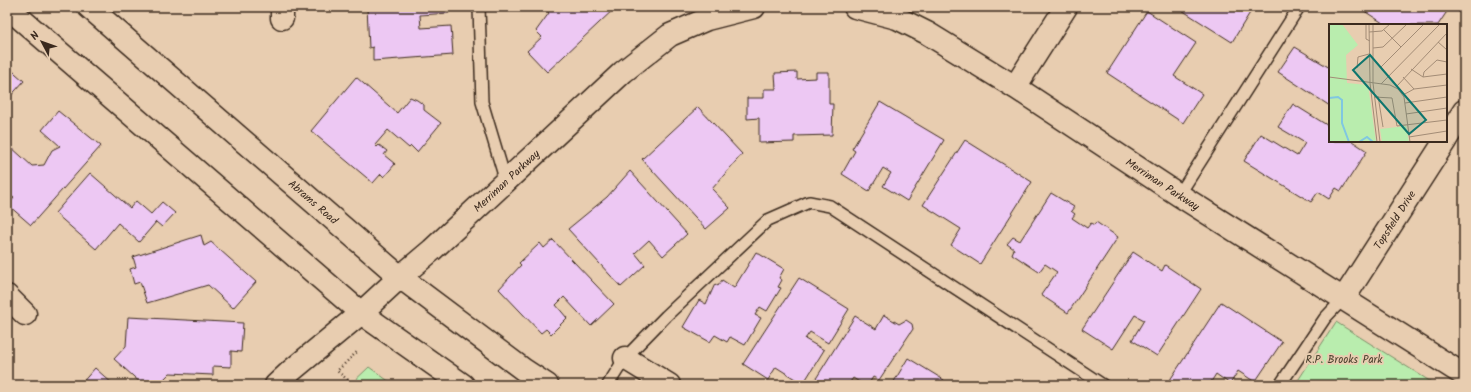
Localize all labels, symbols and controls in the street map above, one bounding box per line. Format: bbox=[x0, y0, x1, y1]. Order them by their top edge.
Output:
north arrow bbox=[22, 22, 62, 62]
inset map bbox=[1329, 24, 1447, 142]
text: N bbox=[26, 28, 44, 45]
street label: Merriman Parkway bbox=[470, 145, 545, 217]
street label: Merriman Parkway bbox=[1121, 154, 1204, 216]
street label: Abrams Road bbox=[284, 176, 342, 230]
street label: Topsfield Drive bbox=[1369, 187, 1421, 253]
park label: R.P. Brooks Park bbox=[1306, 351, 1383, 369]

